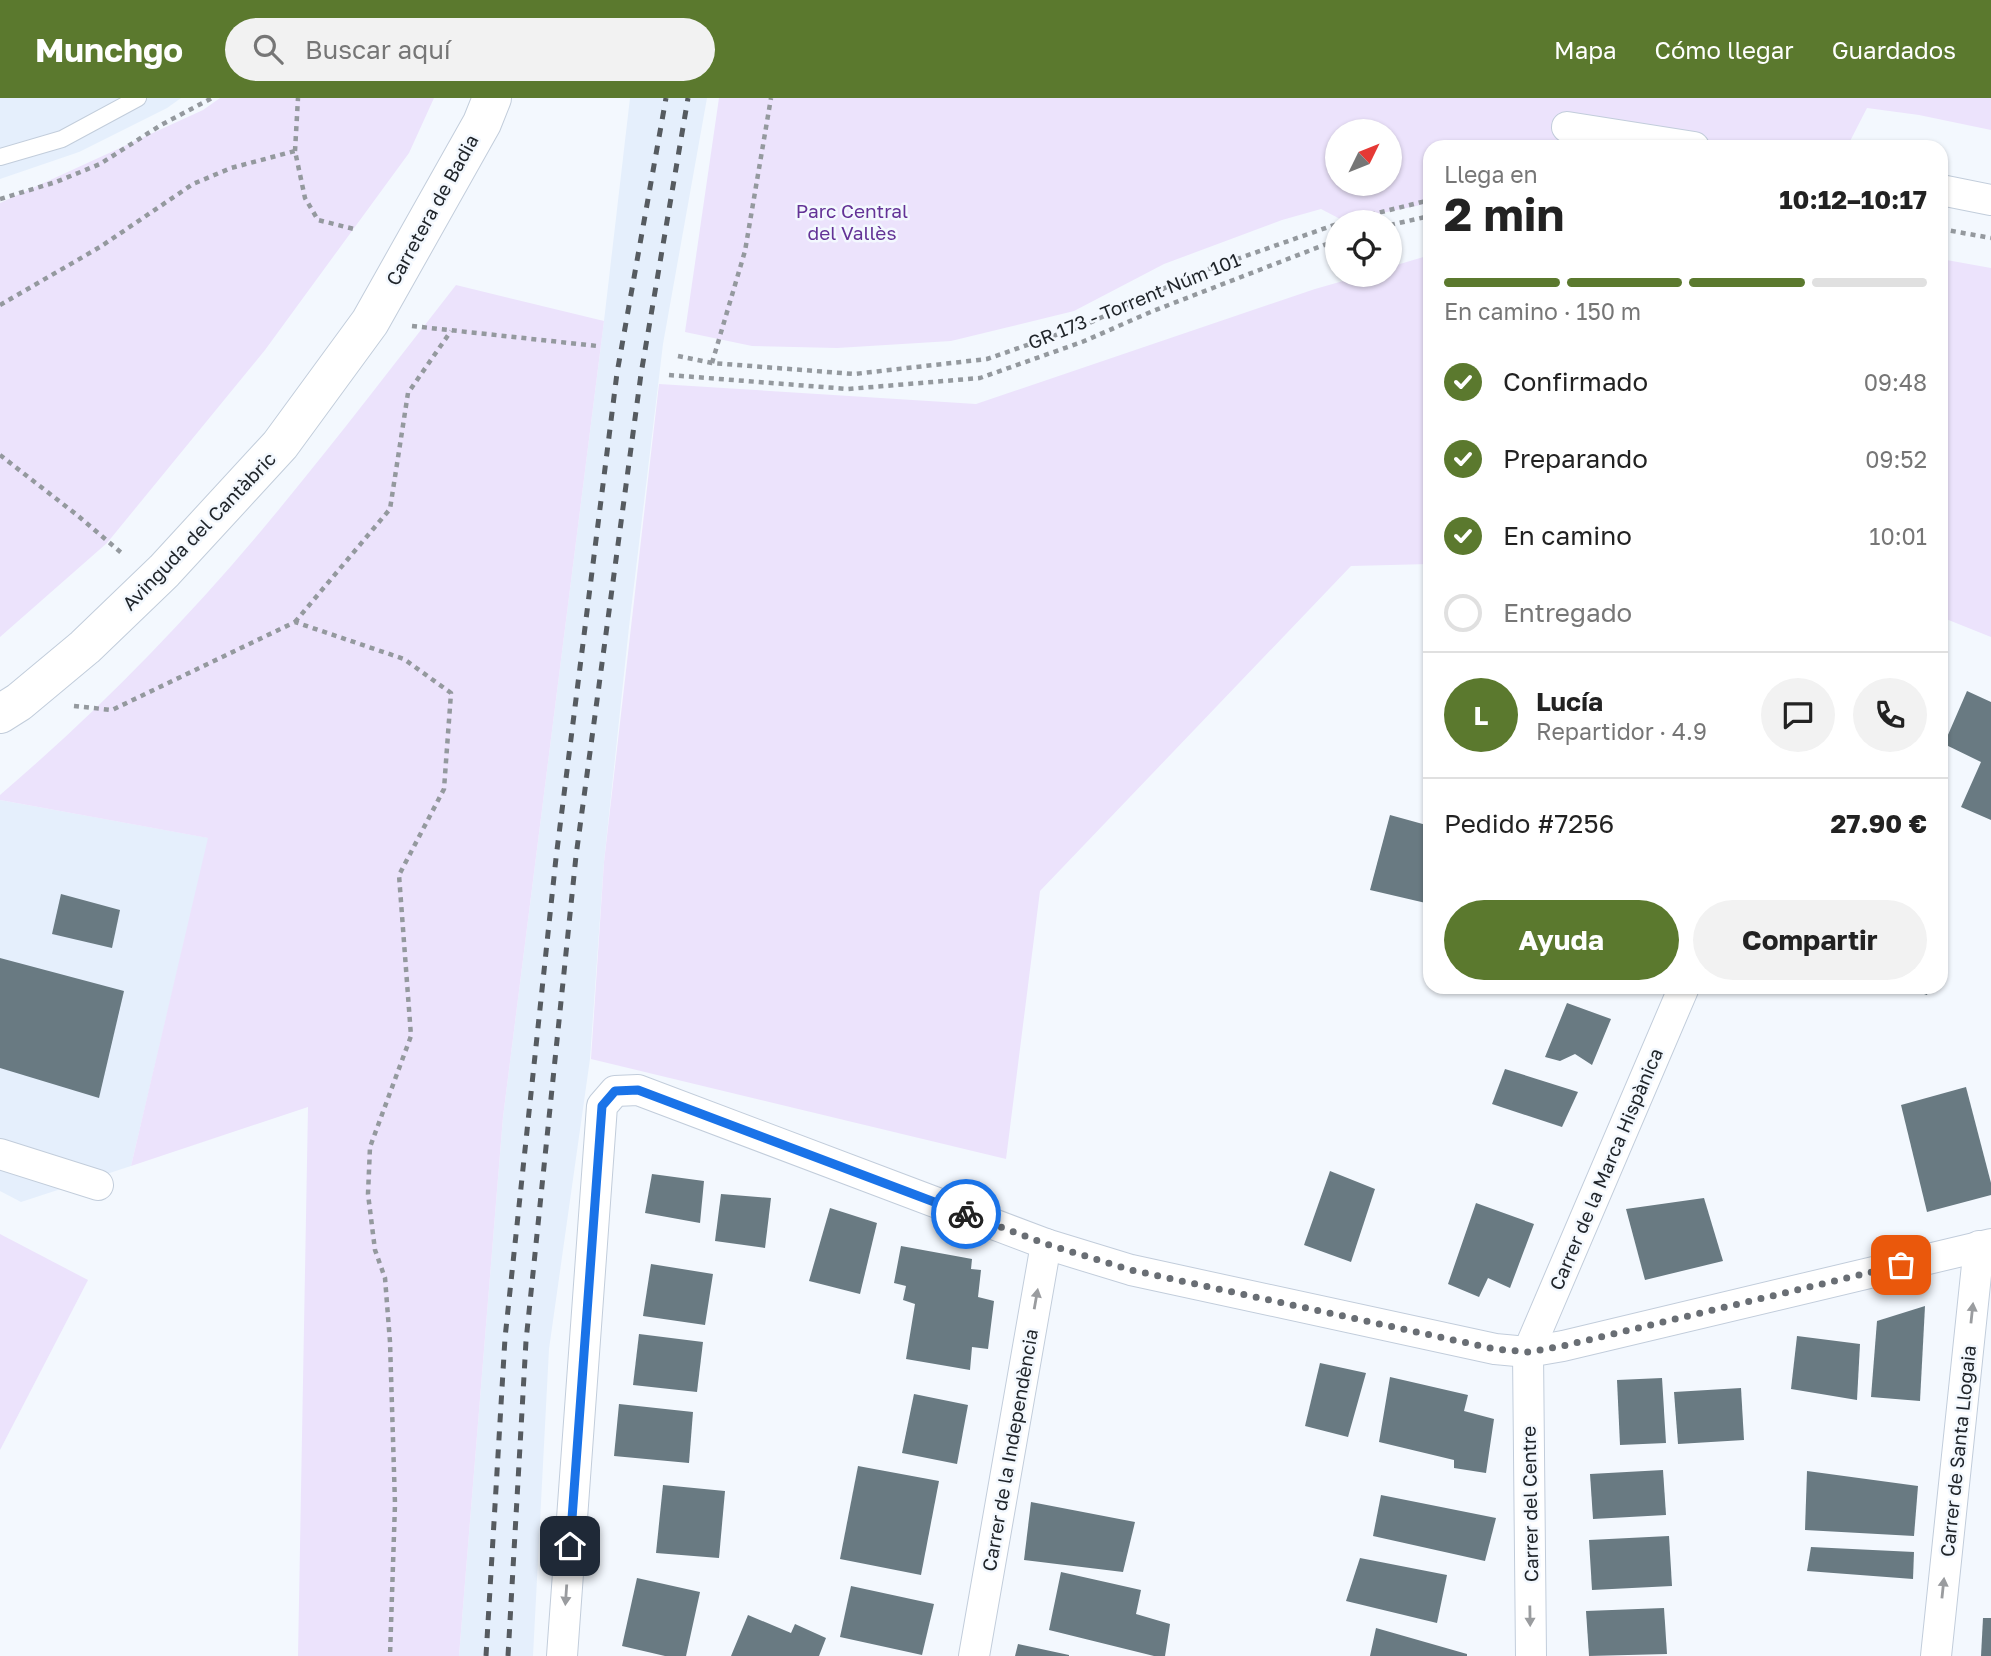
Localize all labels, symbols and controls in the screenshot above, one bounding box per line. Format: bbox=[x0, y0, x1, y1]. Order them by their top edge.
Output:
search box bbox=[225, 18, 715, 81]
text: Munchgo bbox=[35, 30, 183, 69]
icon: search bbox=[249, 30, 287, 68]
text: Buscar aquí bbox=[305, 34, 451, 65]
text: Mapa bbox=[1554, 35, 1617, 64]
text: Cómo llegar bbox=[1655, 35, 1794, 64]
text: Guardados bbox=[1832, 35, 1956, 64]
north arrow bbox=[1325, 119, 1402, 196]
map controls bbox=[1325, 119, 1402, 287]
street label: Carretera de Badia bbox=[381, 130, 483, 289]
text: Llega en bbox=[1444, 160, 1538, 188]
text: 10:12–10:17 bbox=[1779, 184, 1927, 215]
text: 2 min bbox=[1444, 186, 1564, 241]
park label: Parc Central del Vallès bbox=[796, 199, 908, 244]
button: locate bbox=[1325, 210, 1402, 287]
street label: GR 173 - Torrent Núm 101 bbox=[1024, 247, 1243, 354]
text: En camino · 150 m bbox=[1444, 297, 1641, 325]
icon: check bbox=[1444, 363, 1482, 401]
text: Confirmado bbox=[1503, 366, 1648, 397]
text: 09:48 bbox=[1864, 368, 1927, 396]
icon: check bbox=[1444, 440, 1482, 478]
text: Preparando bbox=[1503, 443, 1648, 474]
text: 09:52 bbox=[1865, 445, 1927, 473]
street label: Avinguda del Cantàbric bbox=[117, 447, 280, 615]
icon: check bbox=[1444, 517, 1482, 555]
text: En camino bbox=[1503, 520, 1632, 551]
text: 10:01 bbox=[1869, 522, 1927, 550]
text: Entregado bbox=[1503, 597, 1632, 628]
button: chat bbox=[1761, 678, 1835, 752]
button: phone bbox=[1853, 678, 1927, 752]
text: Lucía bbox=[1536, 686, 1603, 717]
text: L bbox=[1474, 700, 1488, 731]
text: Repartidor · 4.9 bbox=[1536, 717, 1707, 745]
text: Pedido #7256 bbox=[1444, 808, 1614, 839]
text: 27.90 € bbox=[1830, 808, 1927, 839]
button: Ayuda bbox=[1444, 900, 1679, 980]
button: Compartir bbox=[1693, 900, 1927, 980]
street label: Carrer de la Marca Hispànica bbox=[1544, 1044, 1667, 1293]
courier bbox=[931, 1179, 1001, 1249]
icon: bike bbox=[947, 1195, 985, 1233]
pin bbox=[1871, 1235, 1931, 1295]
icon: bag bbox=[1882, 1246, 1920, 1284]
one-way arrow bbox=[1031, 1288, 1042, 1310]
one-way arrow bbox=[1967, 1302, 1978, 1324]
street label: Carrer de la Independència bbox=[977, 1327, 1042, 1573]
street label: Carrer de Santa Llogaia bbox=[1935, 1344, 1980, 1558]
street label: Carrer del Centre bbox=[1517, 1426, 1542, 1582]
pin bbox=[540, 1516, 600, 1576]
icon: home bbox=[551, 1527, 589, 1565]
one-way arrow bbox=[1938, 1577, 1949, 1599]
one-way arrow bbox=[561, 1584, 572, 1606]
one-way arrow bbox=[1525, 1605, 1536, 1627]

